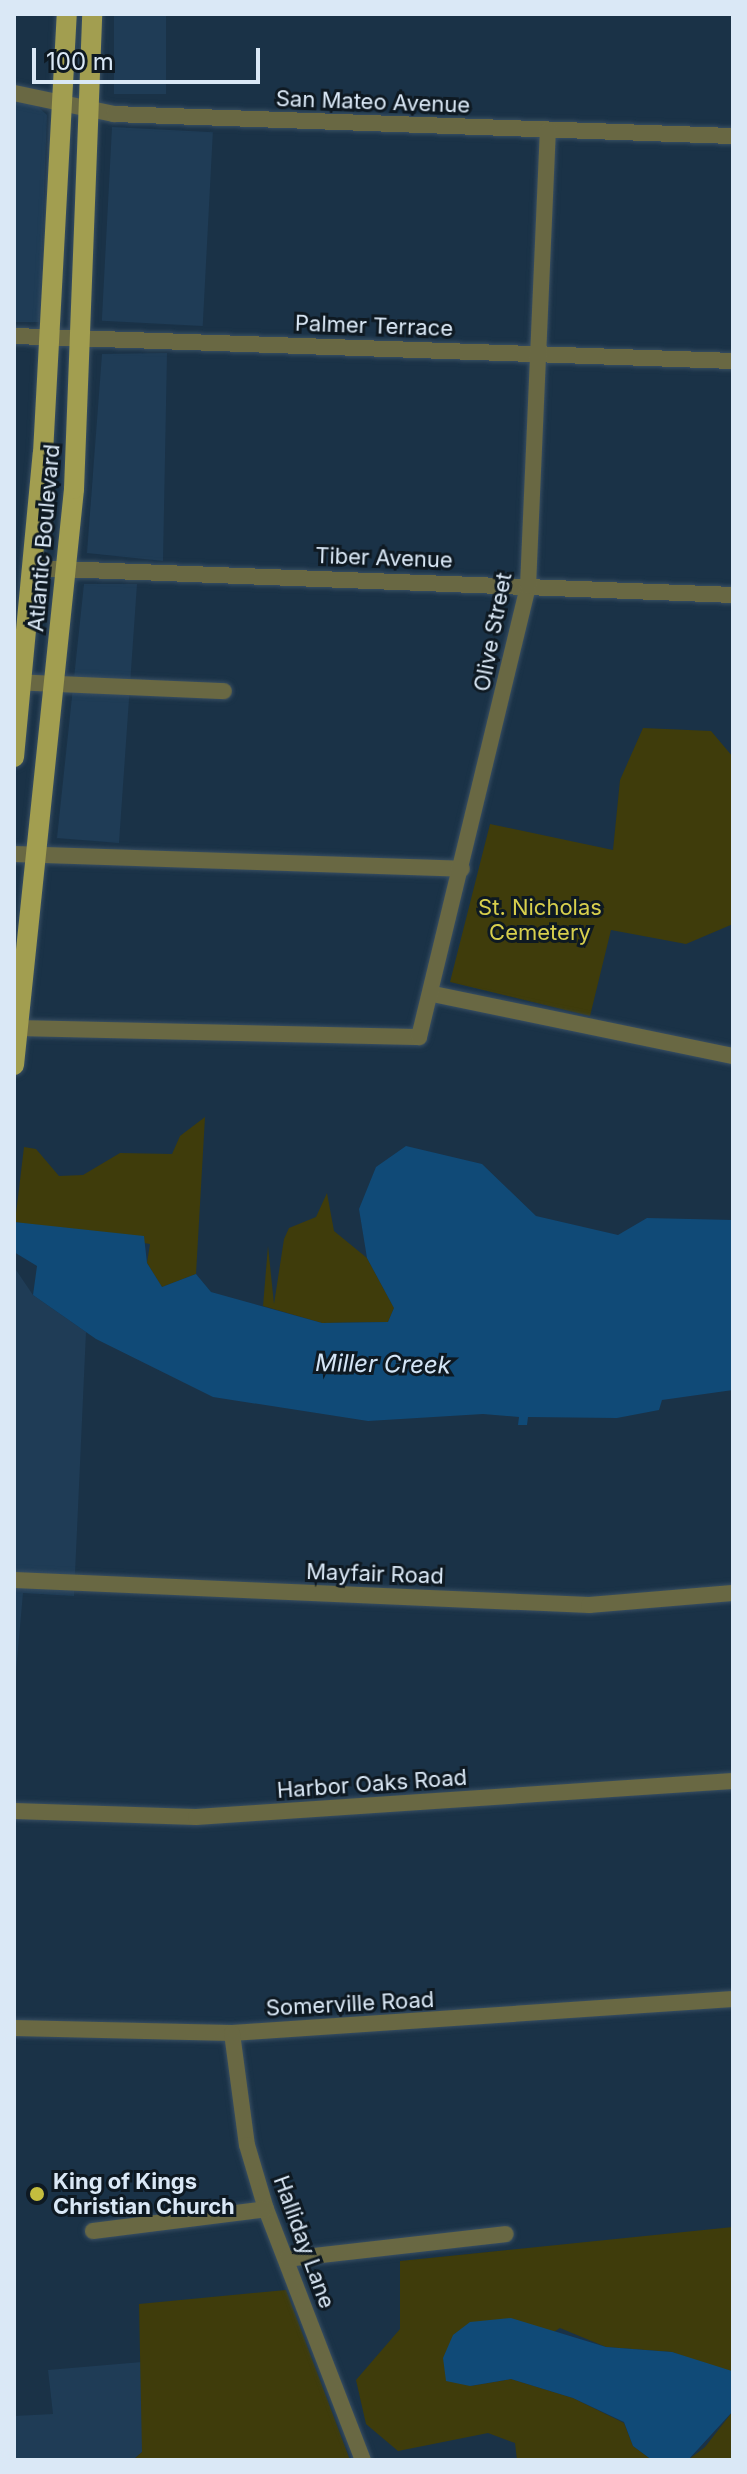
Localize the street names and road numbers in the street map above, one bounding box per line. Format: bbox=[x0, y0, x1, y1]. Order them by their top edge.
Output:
street label: San Mateo Avenue bbox=[275, 85, 471, 119]
street label: Palmer Terrace bbox=[294, 310, 454, 342]
street label: Atlantic Boulevard bbox=[23, 443, 65, 633]
street label: Tiber Avenue bbox=[315, 542, 453, 574]
street label: Olive Street bbox=[469, 570, 517, 694]
street label: Mayfair Road bbox=[306, 1558, 444, 1590]
street label: Harbor Oaks Road bbox=[276, 1764, 468, 1804]
street label: Somerville Road bbox=[265, 1986, 435, 2022]
street label: Halliday Lane bbox=[268, 2172, 340, 2312]

